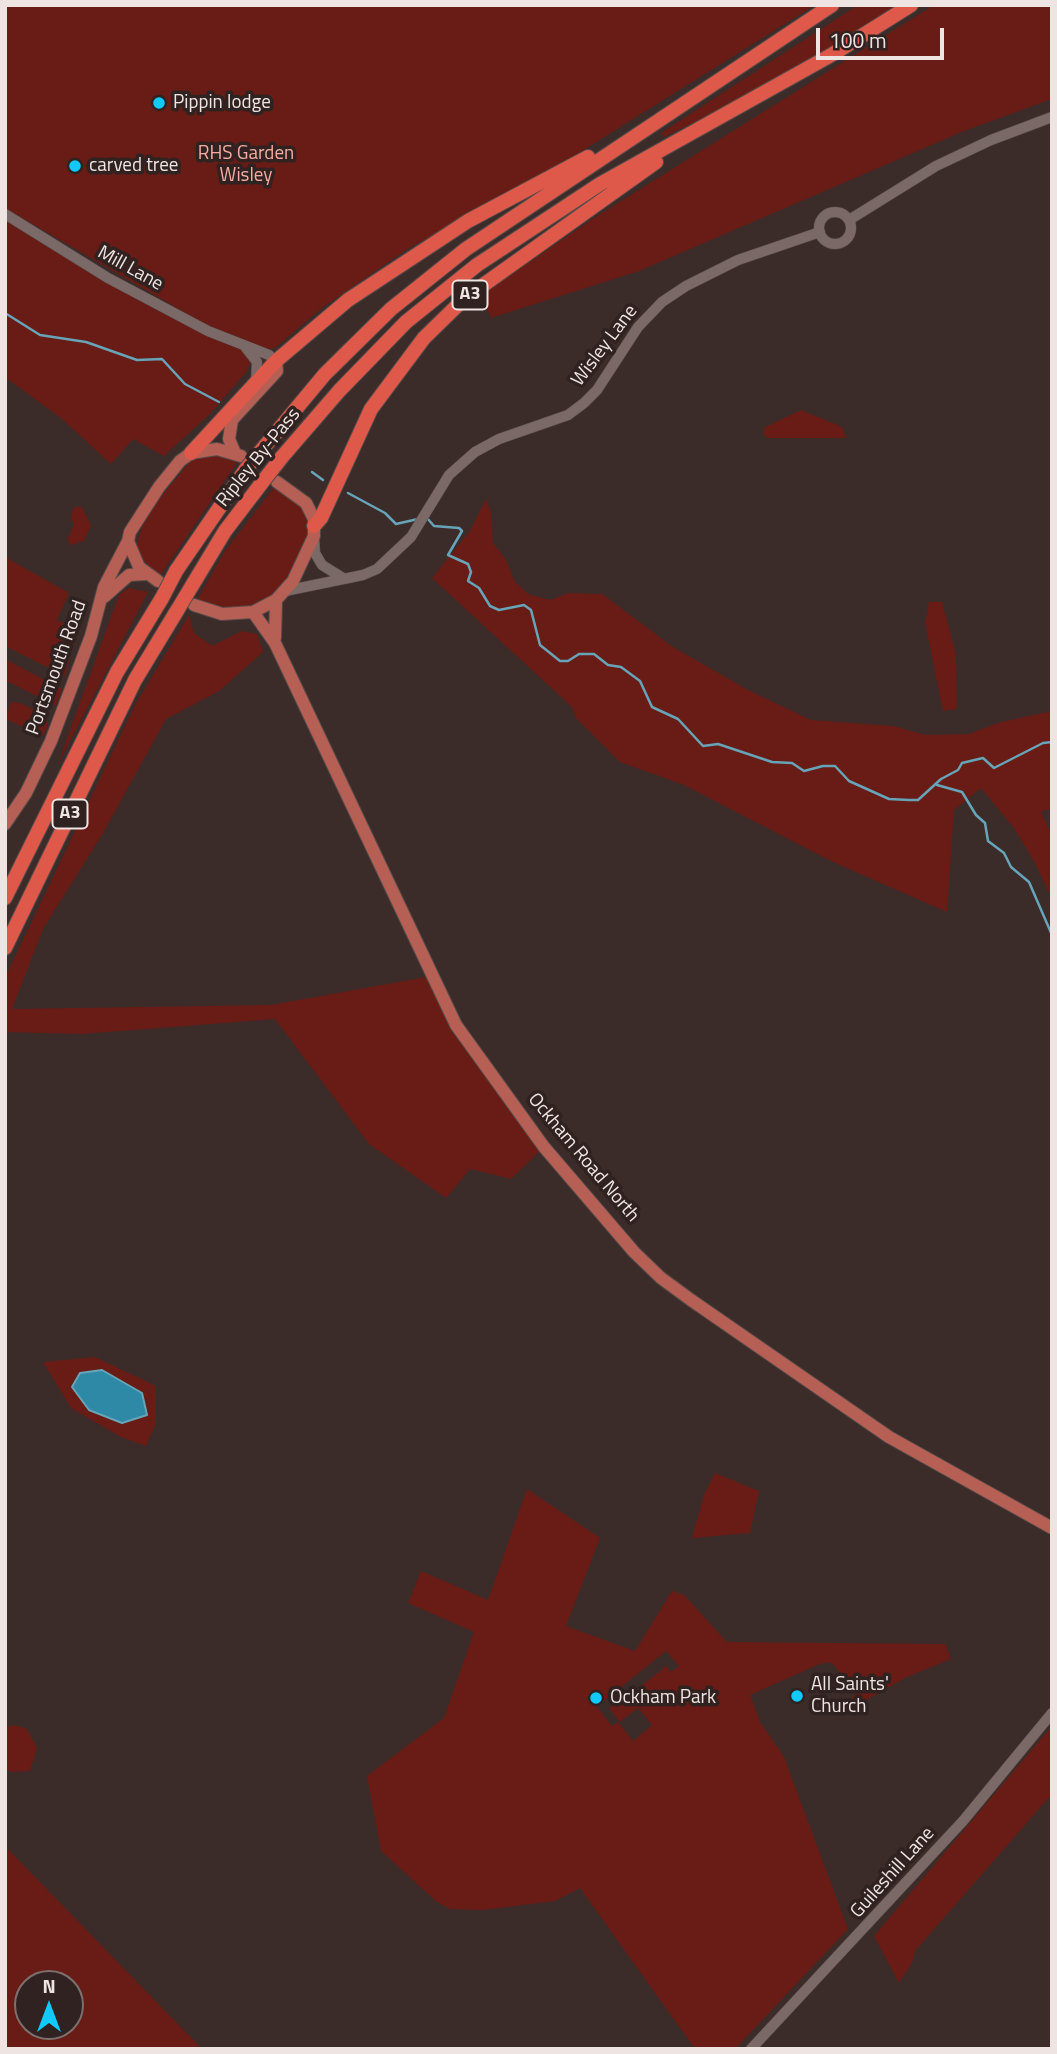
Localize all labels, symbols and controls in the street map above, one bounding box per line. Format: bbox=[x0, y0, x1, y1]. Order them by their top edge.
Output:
scale bar bbox=[819, 14, 947, 58]
text: 100 m bbox=[829, 24, 886, 56]
place label: Pippin lodge bbox=[173, 92, 271, 114]
marker: Pippin lodge bbox=[151, 95, 167, 111]
park label: RHS Garden Wisley bbox=[198, 143, 294, 187]
place label: carved tree bbox=[89, 155, 178, 177]
marker: carved tree bbox=[67, 158, 83, 174]
street label: Mill Lane bbox=[93, 242, 167, 296]
road number: A3 bbox=[452, 281, 488, 310]
street label: Wisley Lane bbox=[567, 301, 643, 391]
street label: Ripley By-Pass bbox=[212, 404, 306, 512]
street label: Portsmouth Road bbox=[22, 598, 92, 738]
road number: A3 bbox=[52, 800, 88, 828]
street label: Ockham Road North bbox=[522, 1089, 644, 1227]
place label: All Saints' Church bbox=[811, 1674, 889, 1718]
place label: Ockham Park bbox=[610, 1687, 716, 1709]
marker: All Saints' Church bbox=[789, 1688, 805, 1704]
marker: Ockham Park bbox=[588, 1690, 604, 1706]
street label: Guileshill Lane bbox=[846, 1823, 940, 1923]
north arrow bbox=[14, 1970, 84, 2040]
text: N bbox=[42, 1971, 56, 2000]

